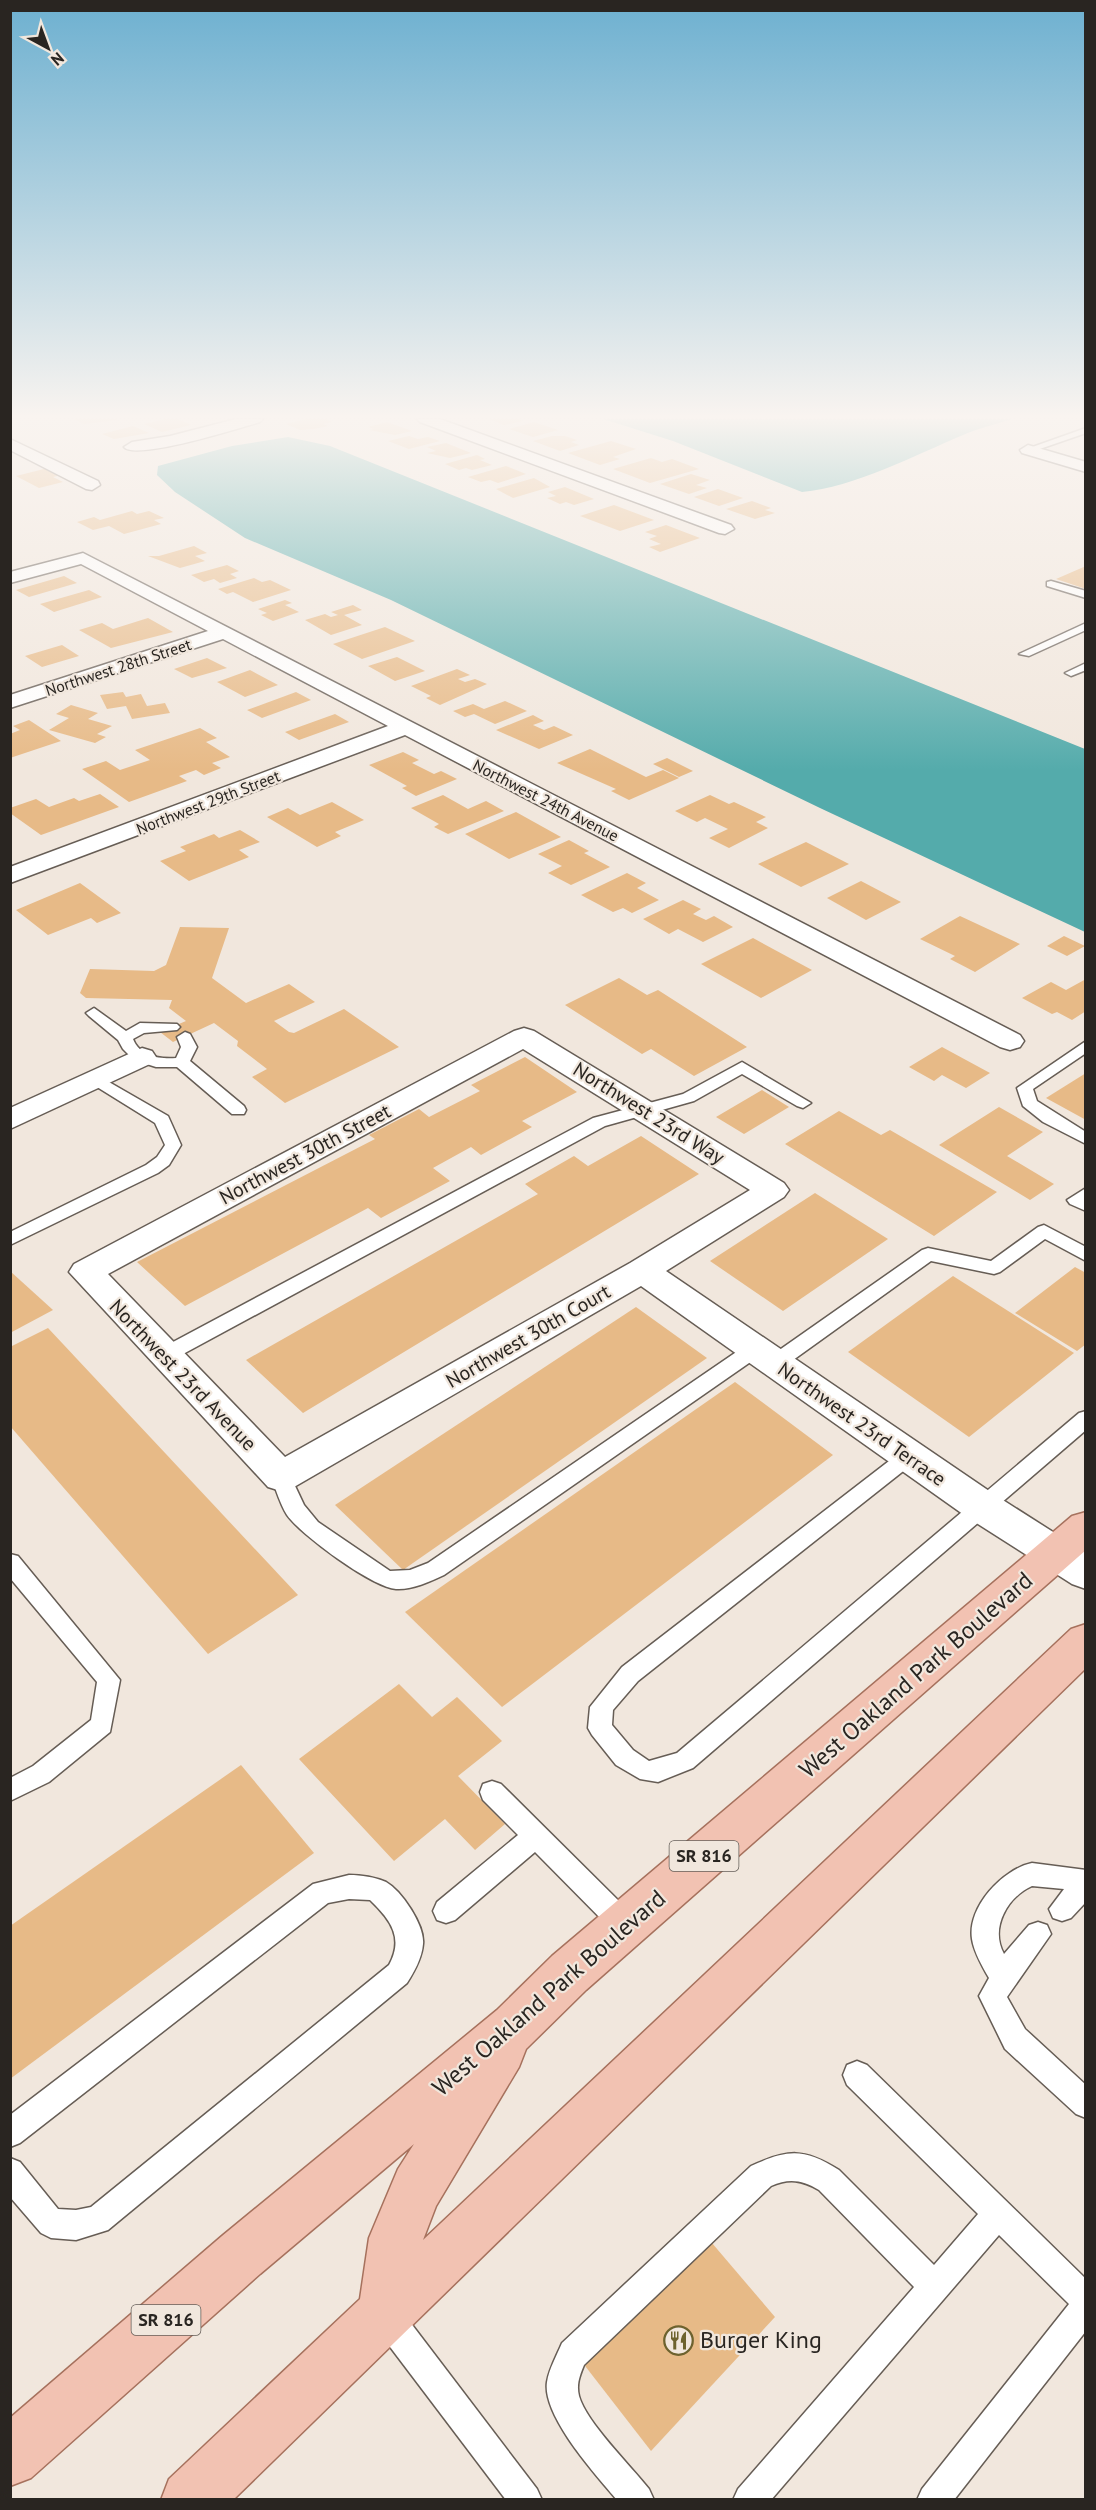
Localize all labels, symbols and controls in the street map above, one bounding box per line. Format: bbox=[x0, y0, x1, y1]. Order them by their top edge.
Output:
north arrow bbox=[18, 18, 78, 78]
text: N bbox=[47, 48, 68, 70]
street label: Northwest 28th Street bbox=[42, 634, 194, 700]
street label: Northwest 24th Avenue bbox=[470, 755, 622, 845]
street label: Northwest 29th Street bbox=[133, 765, 283, 839]
street label: Northwest 23rd Way bbox=[568, 1056, 730, 1170]
street label: Northwest 30th Street bbox=[215, 1098, 395, 1210]
street label: Northwest 30th Court bbox=[441, 1278, 615, 1394]
street label: Northwest 23rd Avenue bbox=[104, 1294, 262, 1456]
street label: Northwest 23rd Terrace bbox=[773, 1356, 951, 1492]
street label: West Oakland Park Boulevard bbox=[792, 1565, 1039, 1785]
road number: SR 816 bbox=[670, 1841, 738, 1871]
street label: West Oakland Park Boulevard bbox=[425, 1883, 672, 2103]
road number: SR 816 bbox=[132, 2305, 201, 2335]
restaurant icon: Burger King bbox=[663, 2324, 695, 2356]
place label: Burger King bbox=[700, 2324, 822, 2355]

